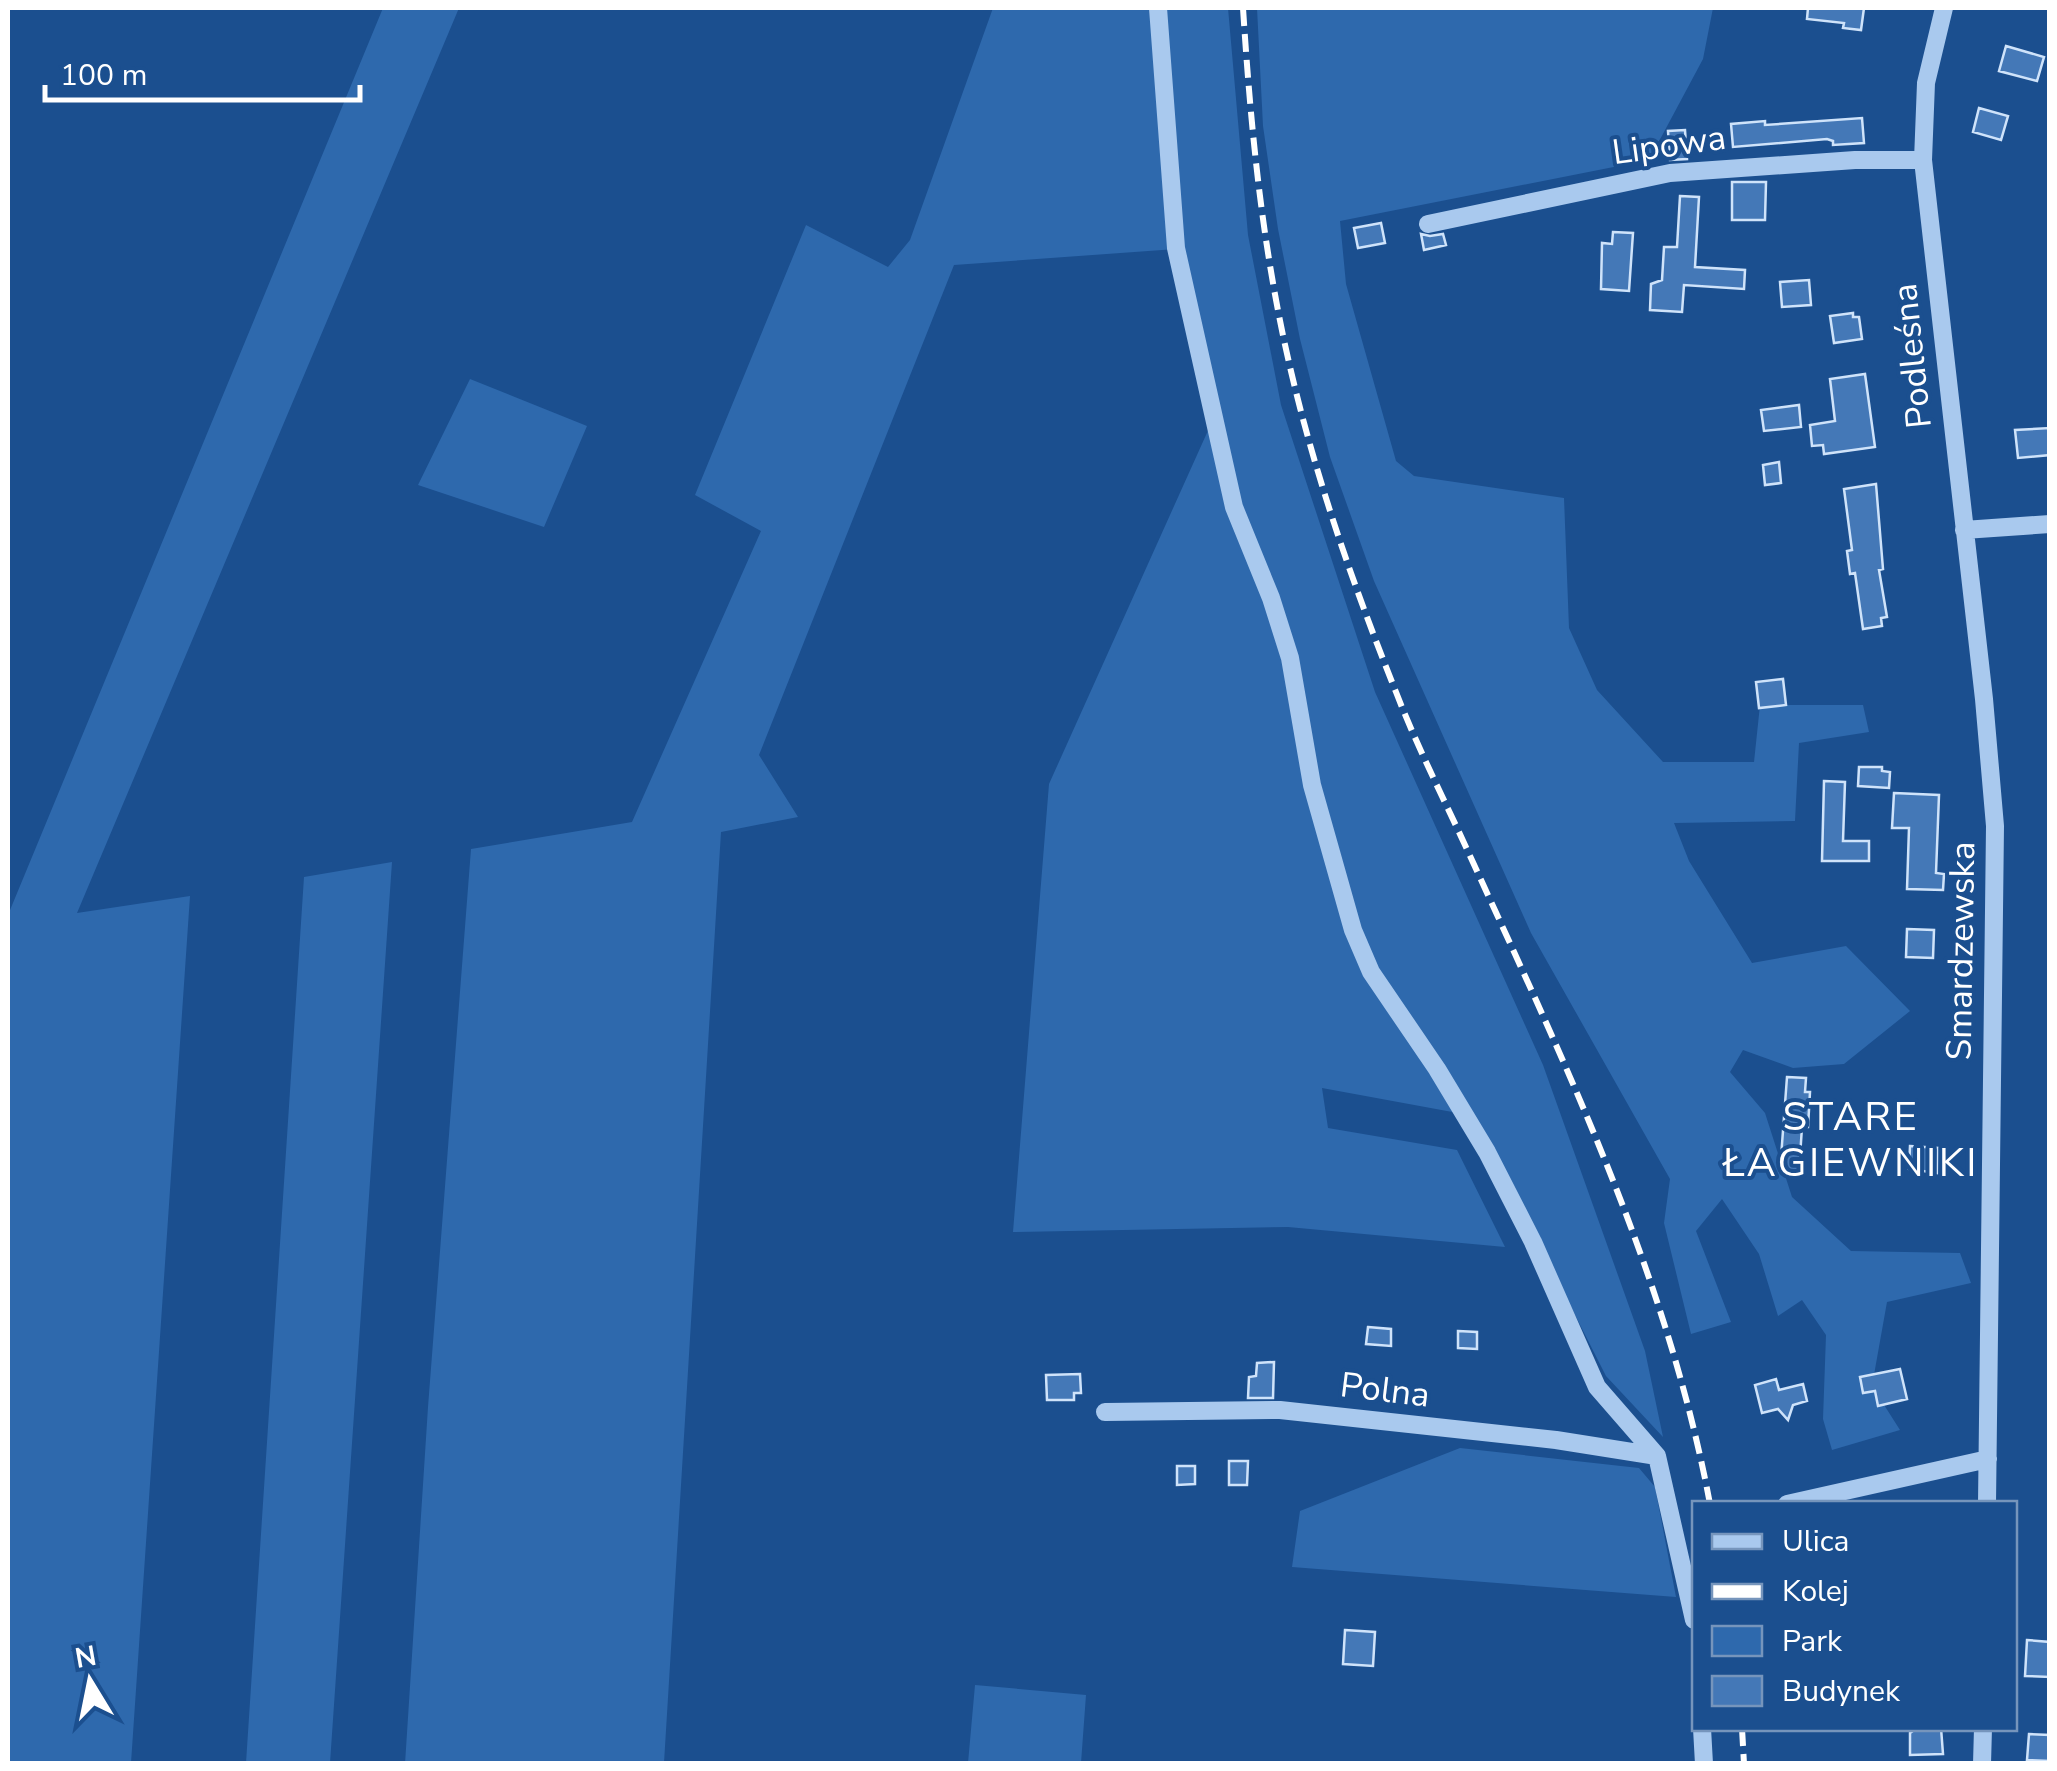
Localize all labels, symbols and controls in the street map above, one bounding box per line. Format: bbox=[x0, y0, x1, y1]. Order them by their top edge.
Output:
scale bar bbox=[45, 40, 360, 102]
text: 100 m bbox=[60, 55, 147, 96]
street label: Lipowa bbox=[1609, 114, 1729, 176]
street label: Podleśna bbox=[1881, 281, 1943, 431]
street label: Smardzewska bbox=[1936, 841, 1986, 1061]
district label: STARE ŁAGIEWNIKI bbox=[1722, 1090, 1979, 1190]
street label: Polna bbox=[1338, 1361, 1432, 1419]
legend bbox=[1692, 1501, 2017, 1731]
text: Ulica bbox=[1782, 1521, 1849, 1562]
text: Kolej bbox=[1782, 1571, 1849, 1612]
text: Park bbox=[1782, 1621, 1843, 1662]
north arrow bbox=[40, 1631, 140, 1731]
text: N bbox=[72, 1637, 99, 1678]
text: Budynek bbox=[1782, 1671, 1901, 1712]

